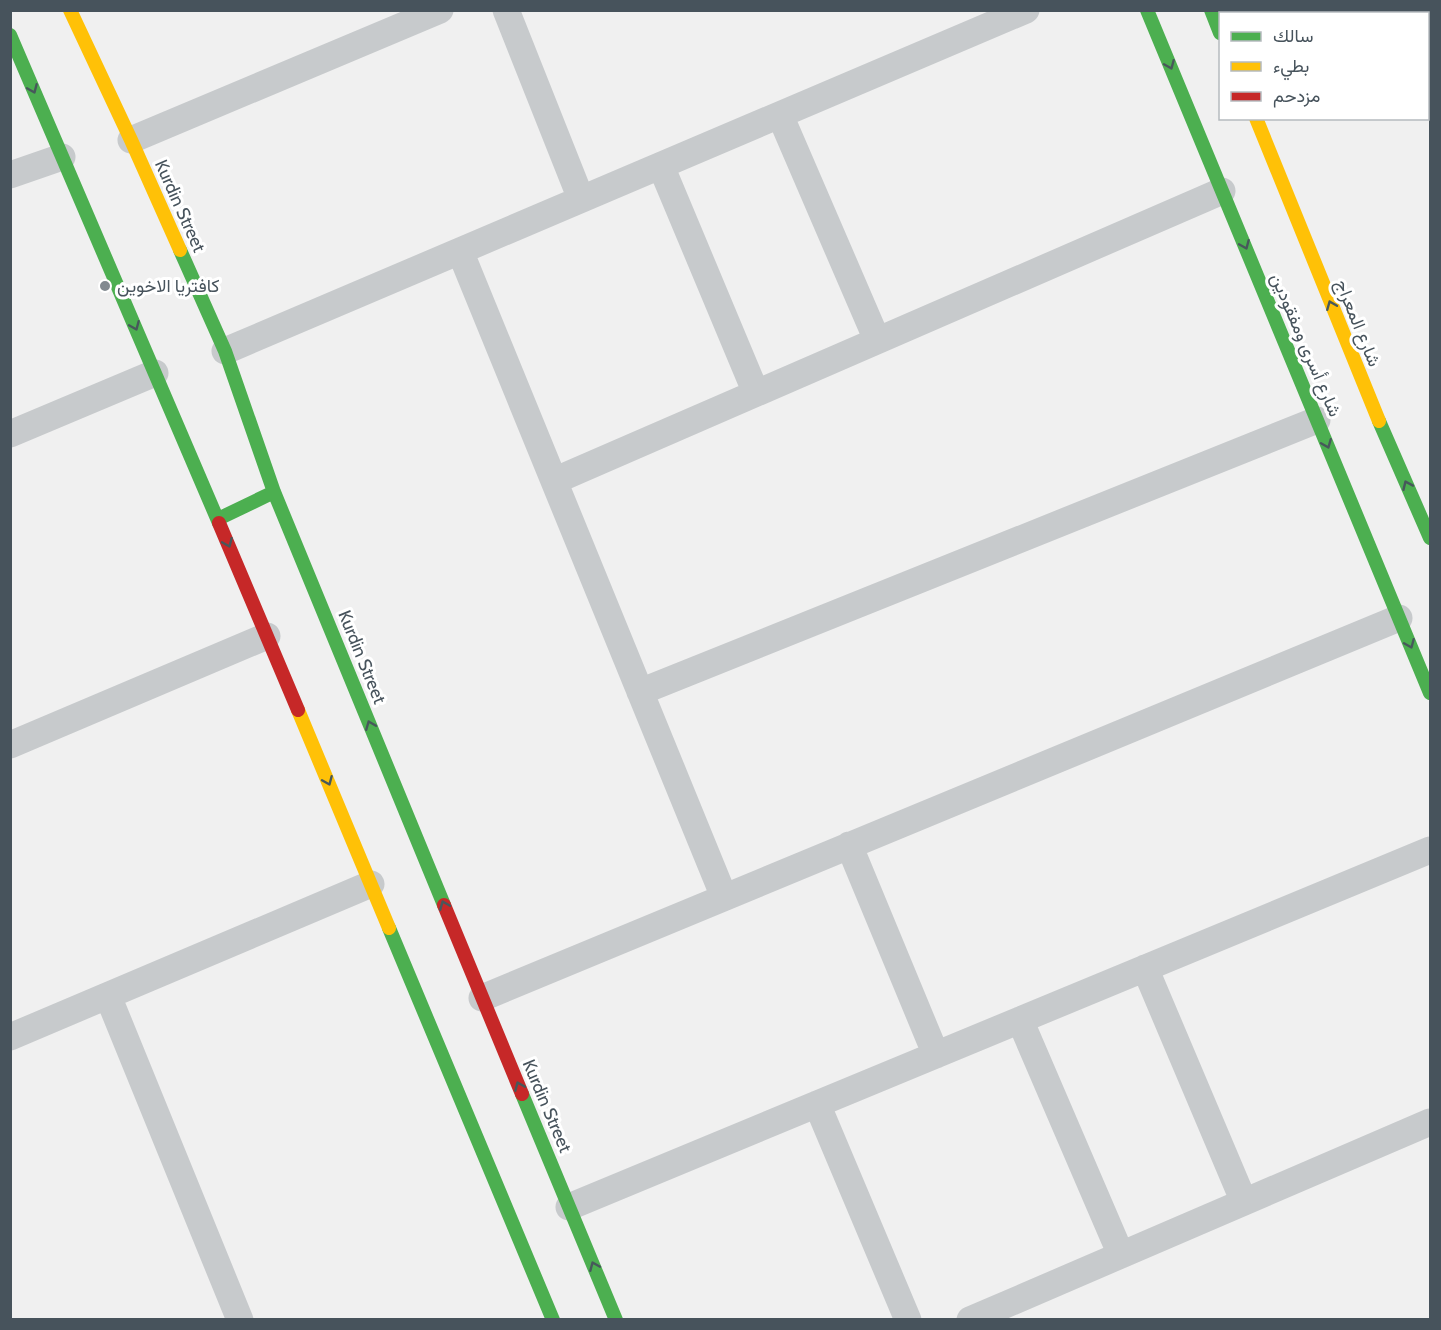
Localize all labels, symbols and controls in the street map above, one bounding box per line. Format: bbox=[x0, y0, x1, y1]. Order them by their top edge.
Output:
legend bbox=[1219, 12, 1429, 120]
text: سالك bbox=[1273, 25, 1313, 47]
text: بطيء bbox=[1273, 55, 1309, 81]
one-way arrow bbox=[1163, 58, 1175, 69]
one-way arrow bbox=[26, 82, 38, 93]
text: مزدحم bbox=[1273, 85, 1320, 108]
street label: Kurdin Street bbox=[150, 156, 210, 256]
one-way arrow bbox=[1238, 238, 1250, 249]
street label: شارع أسرى ومفقودين bbox=[1265, 270, 1346, 420]
place label: كافتريا الاخوين bbox=[117, 275, 219, 297]
street label: شارع المعراج bbox=[1330, 276, 1385, 370]
marker: كافتريا الاخوين bbox=[98, 279, 112, 293]
one-way arrow bbox=[1326, 300, 1339, 311]
one-way arrow bbox=[128, 319, 140, 330]
one-way arrow bbox=[1320, 438, 1332, 449]
one-way arrow bbox=[1402, 480, 1414, 491]
one-way arrow bbox=[221, 537, 233, 548]
street label: Kurdin Street bbox=[333, 607, 391, 707]
one-way arrow bbox=[1403, 637, 1415, 648]
one-way arrow bbox=[365, 720, 377, 731]
one-way arrow bbox=[321, 775, 333, 786]
one-way arrow bbox=[439, 901, 451, 912]
street label: Kurdin Street bbox=[518, 1056, 576, 1156]
one-way arrow bbox=[514, 1081, 526, 1092]
one-way arrow bbox=[589, 1261, 601, 1272]

